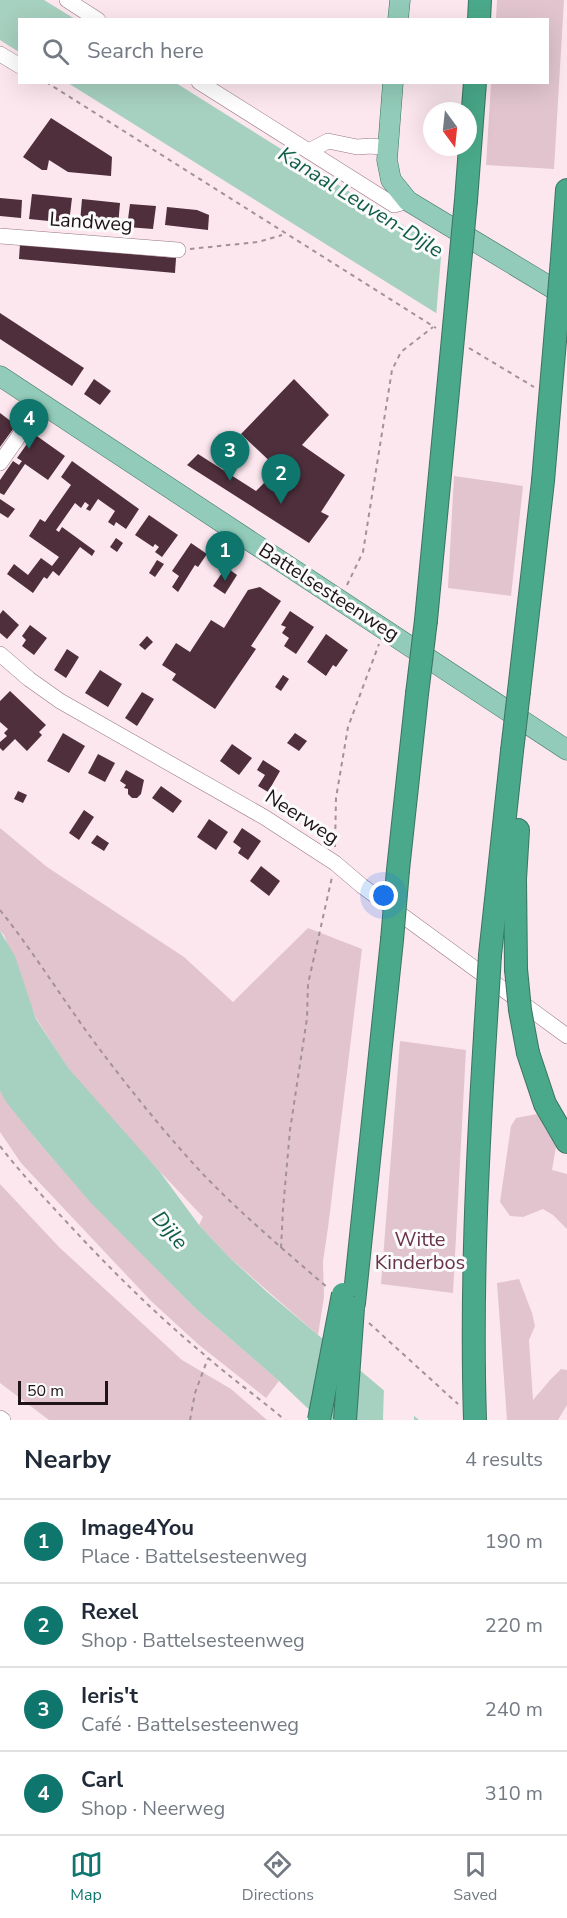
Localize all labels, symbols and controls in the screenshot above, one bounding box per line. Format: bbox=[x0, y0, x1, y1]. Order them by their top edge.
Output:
search box bbox=[18, 18, 549, 84]
icon: search bbox=[39, 35, 72, 68]
text: Search here bbox=[87, 36, 204, 66]
north arrow bbox=[423, 102, 477, 156]
water label: Kanaal Leuven-Dijle bbox=[273, 140, 449, 264]
street label: Landweg bbox=[48, 206, 134, 238]
pin: 4 bbox=[9, 400, 48, 449]
pin: 3 bbox=[210, 432, 250, 481]
pin: 2 bbox=[262, 454, 300, 504]
pin: 1 bbox=[206, 532, 244, 581]
street label: Battelsesteenweg bbox=[254, 536, 404, 648]
street label: Neerweg bbox=[260, 783, 344, 851]
your location bbox=[369, 881, 398, 910]
water label: Dijle bbox=[146, 1205, 194, 1255]
park label: Witte Kinderbos bbox=[375, 1226, 465, 1276]
scale bar bbox=[18, 1378, 108, 1406]
text: 50 m bbox=[27, 1380, 64, 1402]
text: Nearby bbox=[24, 1442, 111, 1477]
text: 4 results bbox=[465, 1446, 543, 1473]
text: Image4You bbox=[81, 1513, 194, 1543]
text: 1 bbox=[38, 1528, 50, 1555]
text: 190 m bbox=[485, 1528, 543, 1555]
text: Place · Battelsesteenweg bbox=[81, 1543, 307, 1570]
text: Rexel bbox=[81, 1597, 138, 1627]
text: 2 bbox=[38, 1612, 50, 1639]
text: 220 m bbox=[485, 1612, 543, 1639]
text: Shop · Battelsesteenweg bbox=[81, 1627, 305, 1654]
text: Ieris't bbox=[81, 1681, 138, 1711]
text: 3 bbox=[38, 1696, 50, 1723]
text: 240 m bbox=[485, 1696, 543, 1723]
text: Café · Battelsesteenweg bbox=[81, 1711, 299, 1738]
text: Carl bbox=[81, 1765, 123, 1795]
text: 4 bbox=[38, 1780, 50, 1807]
text: 310 m bbox=[485, 1780, 543, 1807]
text: Shop · Neerweg bbox=[81, 1795, 225, 1822]
tab: Map bbox=[70, 1848, 103, 1906]
tab: Directions bbox=[242, 1848, 314, 1906]
tab: Saved bbox=[453, 1848, 497, 1906]

